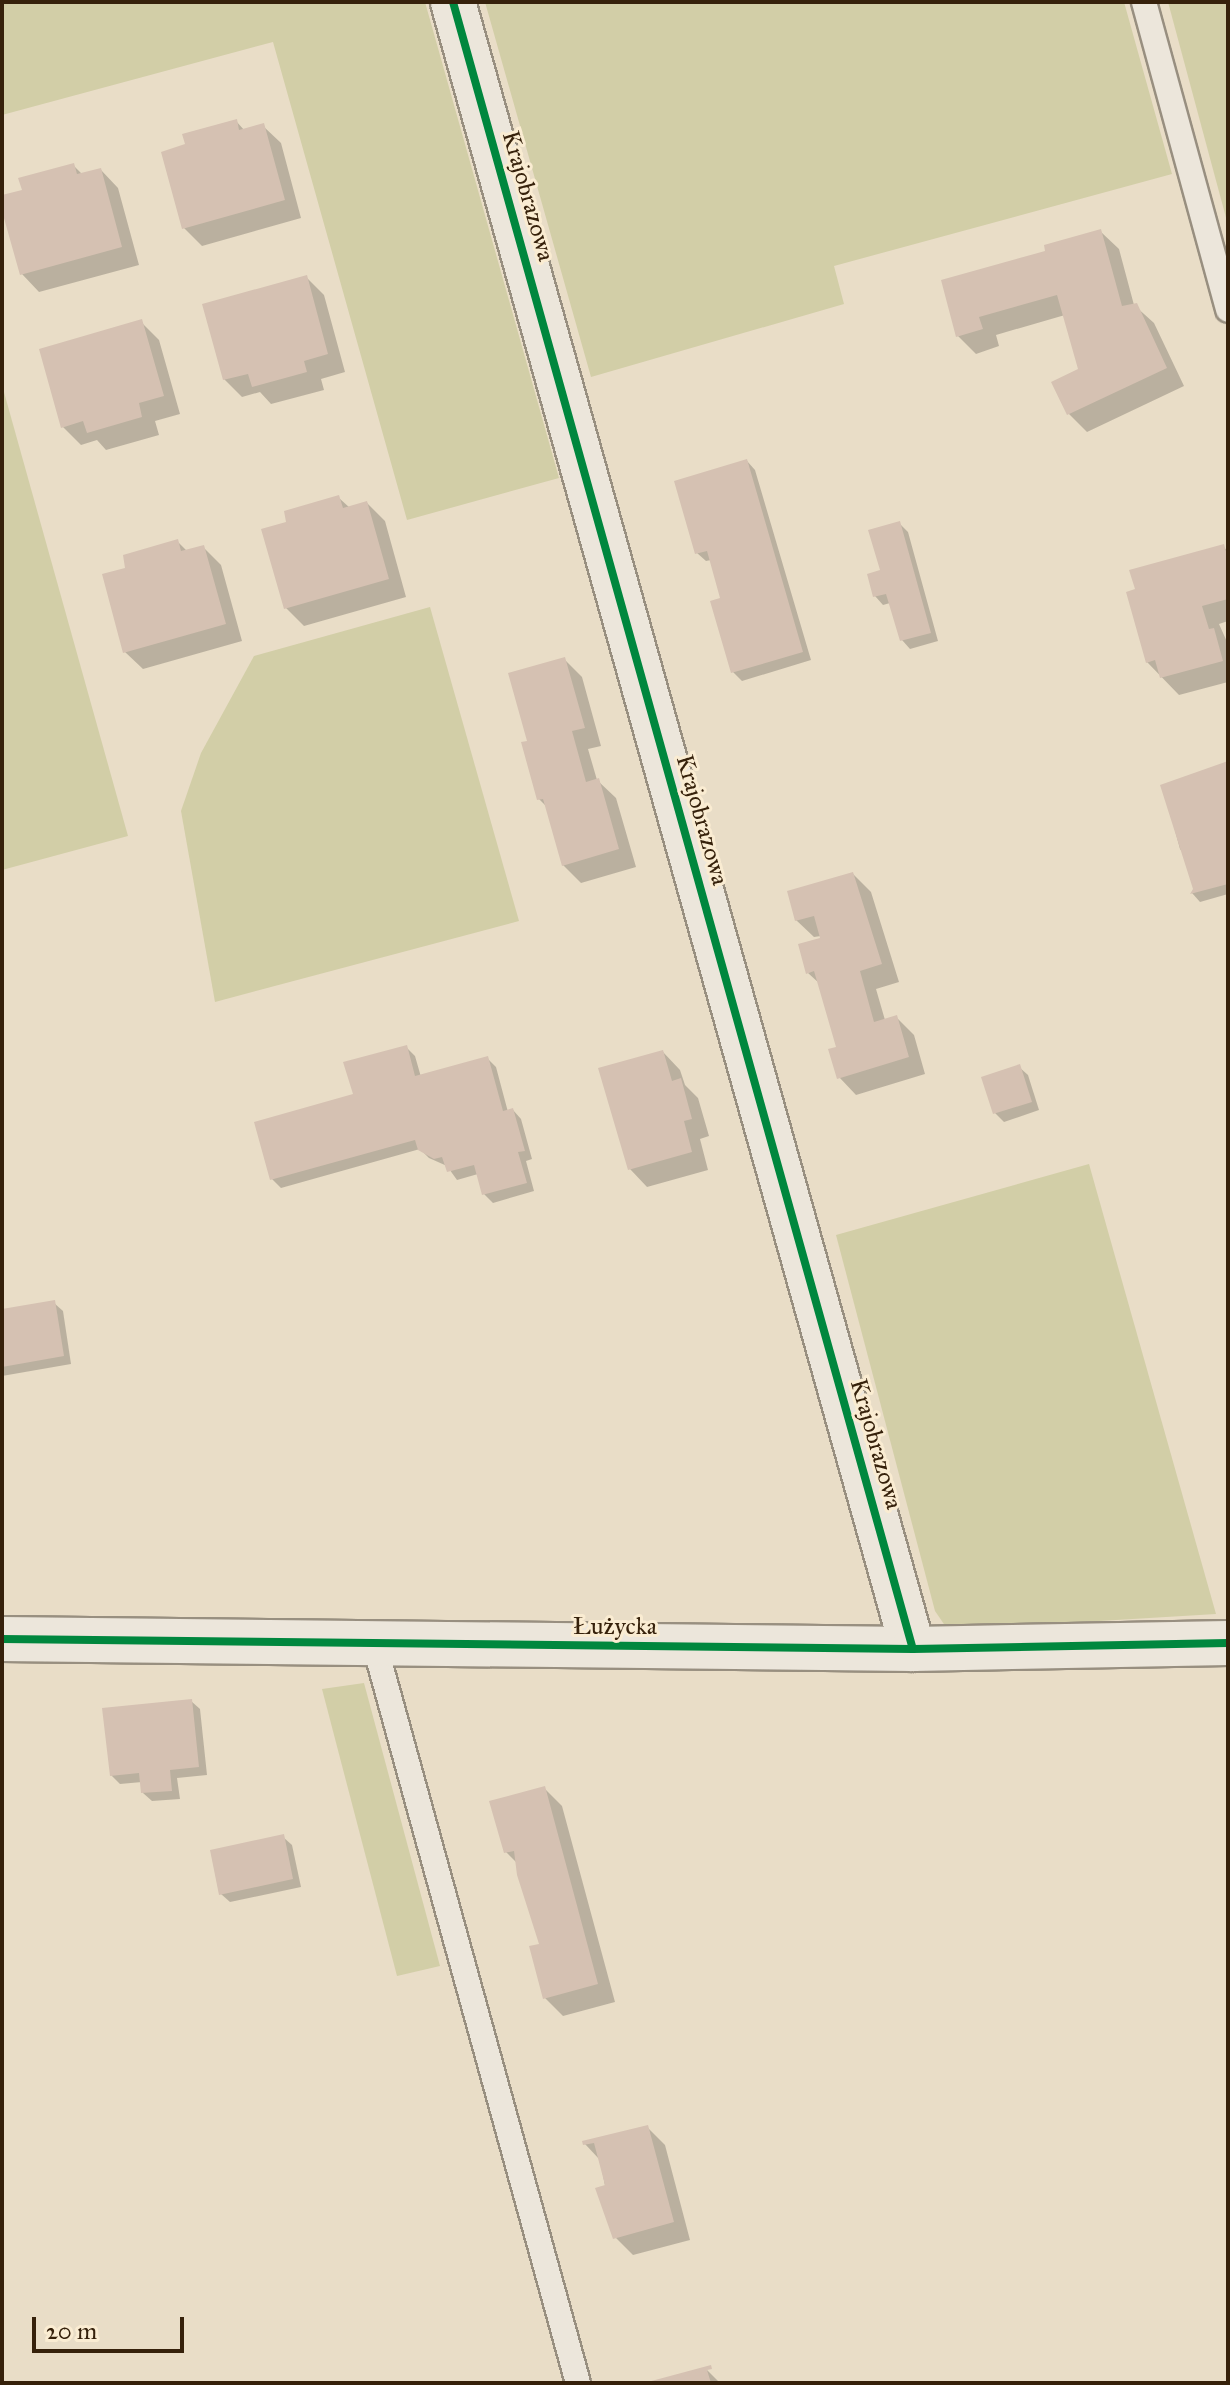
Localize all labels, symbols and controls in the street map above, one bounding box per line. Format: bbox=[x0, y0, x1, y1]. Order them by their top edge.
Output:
street label: Krajobrazowa bbox=[496, 128, 560, 264]
street label: Krajobrazowa bbox=[670, 752, 734, 888]
street label: Krajobrazowa bbox=[844, 1376, 908, 1512]
street label: Łużycka bbox=[573, 1613, 657, 1641]
scale bar bbox=[36, 2301, 188, 2351]
text: 20 m bbox=[46, 2316, 97, 2346]

